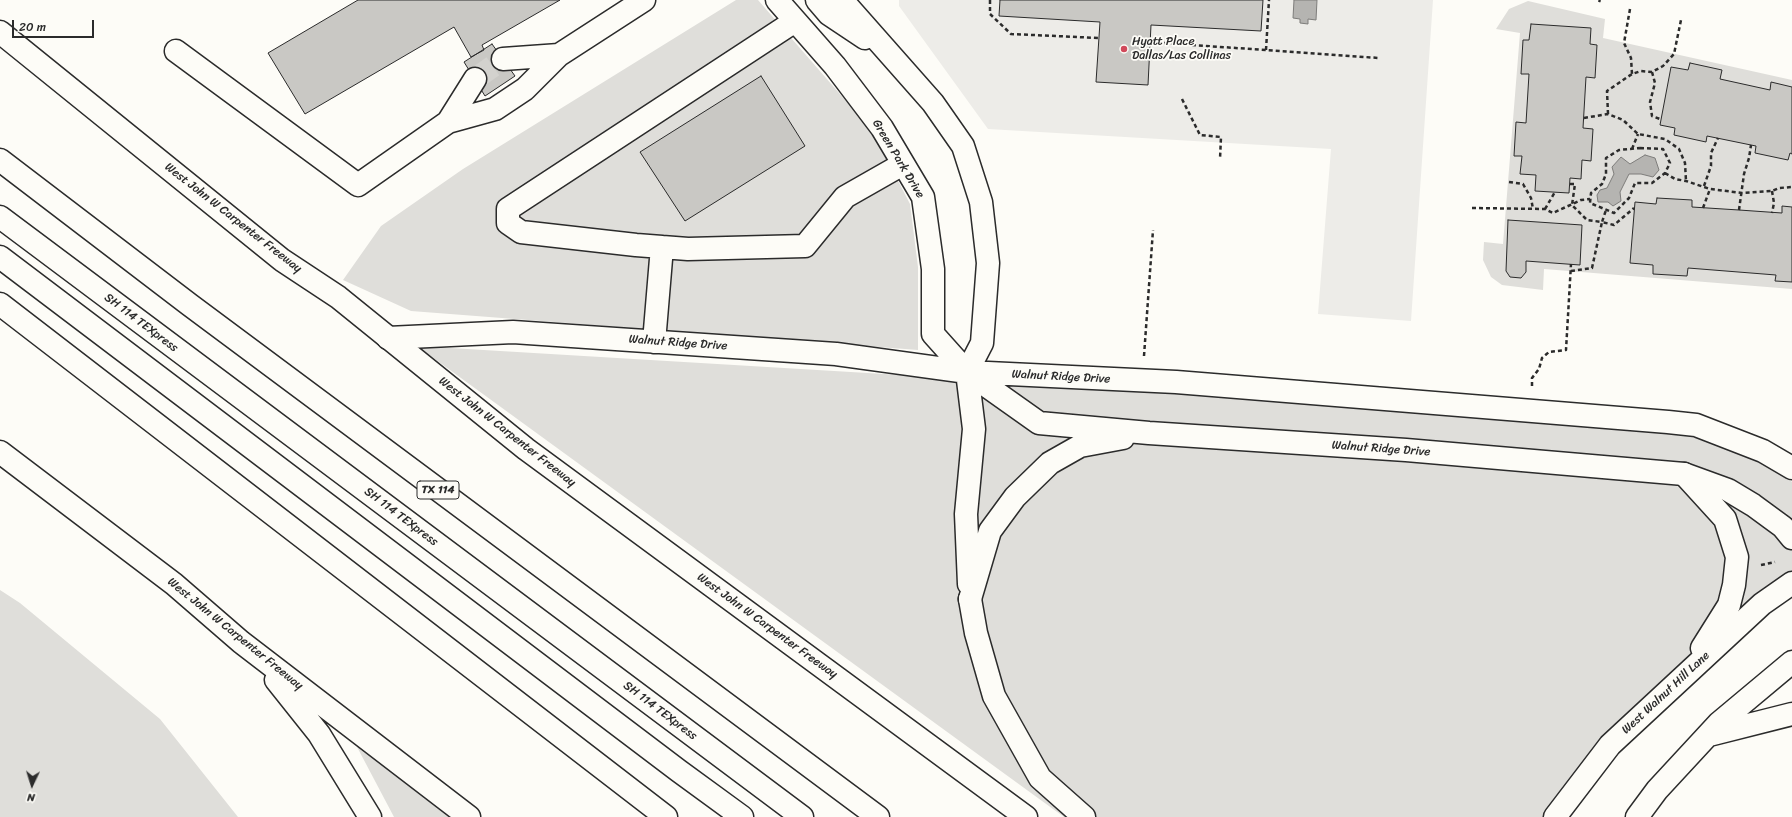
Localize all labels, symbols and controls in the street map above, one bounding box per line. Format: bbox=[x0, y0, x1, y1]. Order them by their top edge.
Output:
scale bar bbox=[14, 12, 96, 38]
text: 20 m bbox=[19, 16, 46, 38]
place label: Hyatt Place Dallas/Las Collinas bbox=[1132, 35, 1231, 63]
marker: Hyatt Place Dallas/Las Collinas bbox=[1119, 44, 1129, 54]
street label: Green Park Drive bbox=[869, 117, 927, 201]
street label: West John W Carpenter Freeway bbox=[162, 160, 304, 276]
street label: SH 114 TEXpress bbox=[101, 291, 181, 355]
street label: Walnut Ridge Drive bbox=[628, 332, 728, 354]
street label: Walnut Ridge Drive bbox=[1011, 367, 1111, 387]
street label: West John W Carpenter Freeway bbox=[436, 374, 578, 490]
street label: Walnut Ridge Drive bbox=[1331, 438, 1431, 460]
road number: TX 114 bbox=[417, 481, 459, 499]
street label: SH 114 TEXpress bbox=[361, 485, 441, 549]
street label: West John W Carpenter Freeway bbox=[694, 570, 840, 682]
street label: West John W Carpenter Freeway bbox=[164, 575, 306, 693]
street label: West Walnut Hill Lane bbox=[1619, 649, 1713, 737]
street label: SH 114 TEXpress bbox=[620, 679, 700, 743]
north arrow bbox=[12, 765, 52, 805]
text: N bbox=[27, 788, 36, 807]

